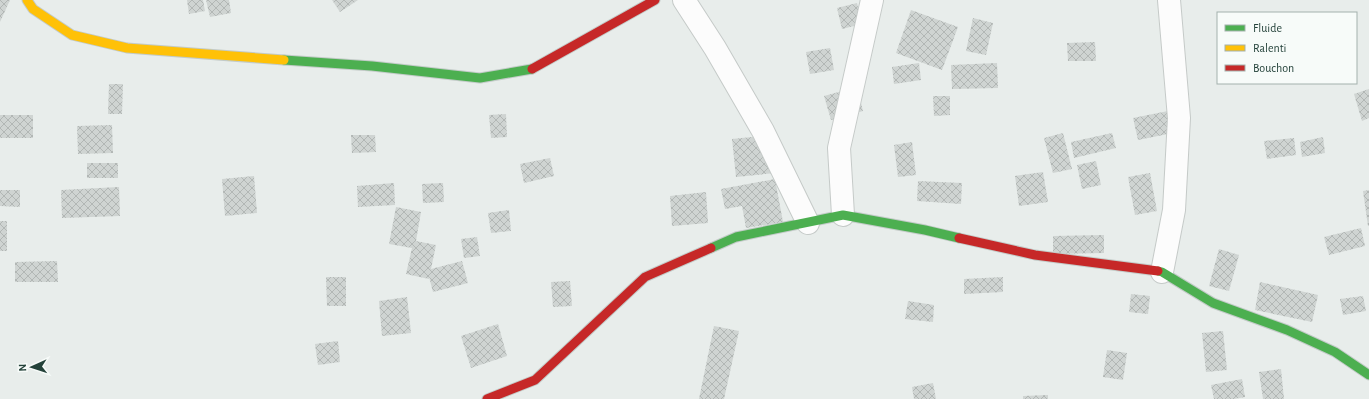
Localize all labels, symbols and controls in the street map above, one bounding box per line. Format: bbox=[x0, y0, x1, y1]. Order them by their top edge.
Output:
legend bbox=[1217, 12, 1357, 84]
text: Fluide bbox=[1253, 22, 1282, 34]
text: Ralenti bbox=[1253, 42, 1286, 54]
text: Bouchon bbox=[1253, 62, 1294, 74]
north arrow bbox=[12, 347, 52, 387]
text: N bbox=[17, 363, 28, 372]

